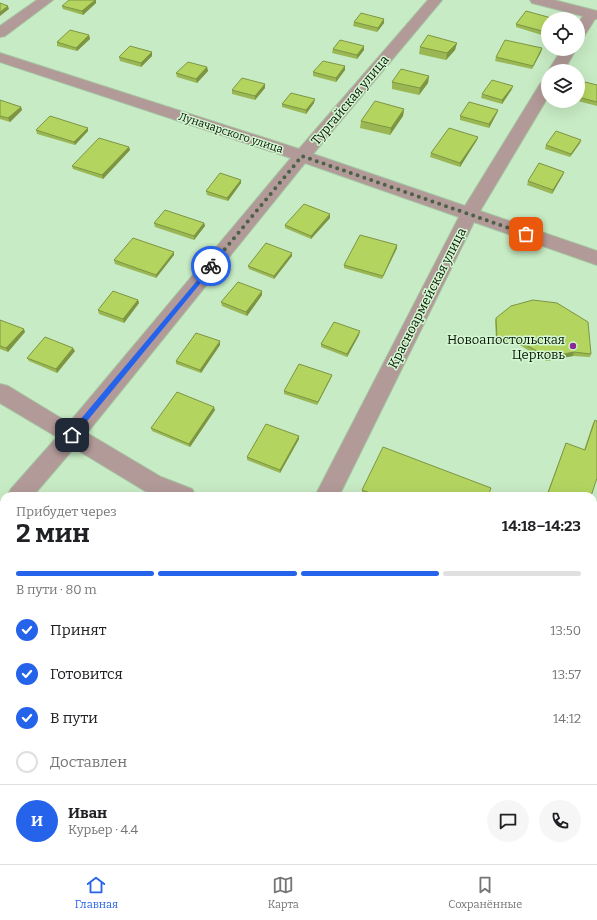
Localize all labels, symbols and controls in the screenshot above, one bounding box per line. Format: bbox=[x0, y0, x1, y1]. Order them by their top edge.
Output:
map controls bbox=[541, 12, 585, 108]
button: locate bbox=[541, 12, 585, 56]
street label: Тургайская улица bbox=[308, 52, 392, 148]
button: layers bbox=[541, 64, 585, 108]
street label: Луначарского улица bbox=[177, 110, 285, 156]
pin bbox=[509, 217, 543, 251]
icon: bag bbox=[515, 223, 537, 245]
street label: Красноармейская улица bbox=[385, 225, 469, 371]
courier bbox=[191, 246, 231, 286]
icon: bike bbox=[200, 255, 222, 277]
place label: Новоапостольская Церковь bbox=[447, 332, 565, 362]
marker: Новоапостольская Церковь bbox=[568, 341, 578, 351]
pin bbox=[55, 418, 89, 452]
icon: home bbox=[61, 424, 83, 446]
text: Прибудет через bbox=[16, 504, 117, 519]
text: 14:18–14:23 bbox=[502, 517, 581, 535]
text: 2 мин bbox=[16, 518, 90, 549]
text: В пути · 80 m bbox=[16, 582, 97, 597]
icon: check bbox=[16, 619, 38, 641]
text: Принят bbox=[50, 621, 106, 639]
text: 13:50 bbox=[550, 623, 581, 638]
icon: check bbox=[16, 663, 38, 685]
text: Готовится bbox=[50, 665, 123, 683]
text: 13:57 bbox=[552, 667, 581, 682]
icon: check bbox=[16, 707, 38, 729]
text: В пути bbox=[50, 709, 98, 727]
text: 14:12 bbox=[553, 711, 581, 726]
text: Доставлен bbox=[50, 753, 127, 771]
button: chat bbox=[487, 800, 529, 842]
button: phone bbox=[539, 800, 581, 842]
text: Иван bbox=[68, 804, 107, 822]
text: И bbox=[31, 812, 43, 830]
text: Курьер · 4.4 bbox=[68, 822, 138, 837]
tab: Главная bbox=[75, 874, 118, 911]
tab: Карта bbox=[268, 874, 299, 911]
tab: Сохранённые bbox=[448, 874, 522, 911]

